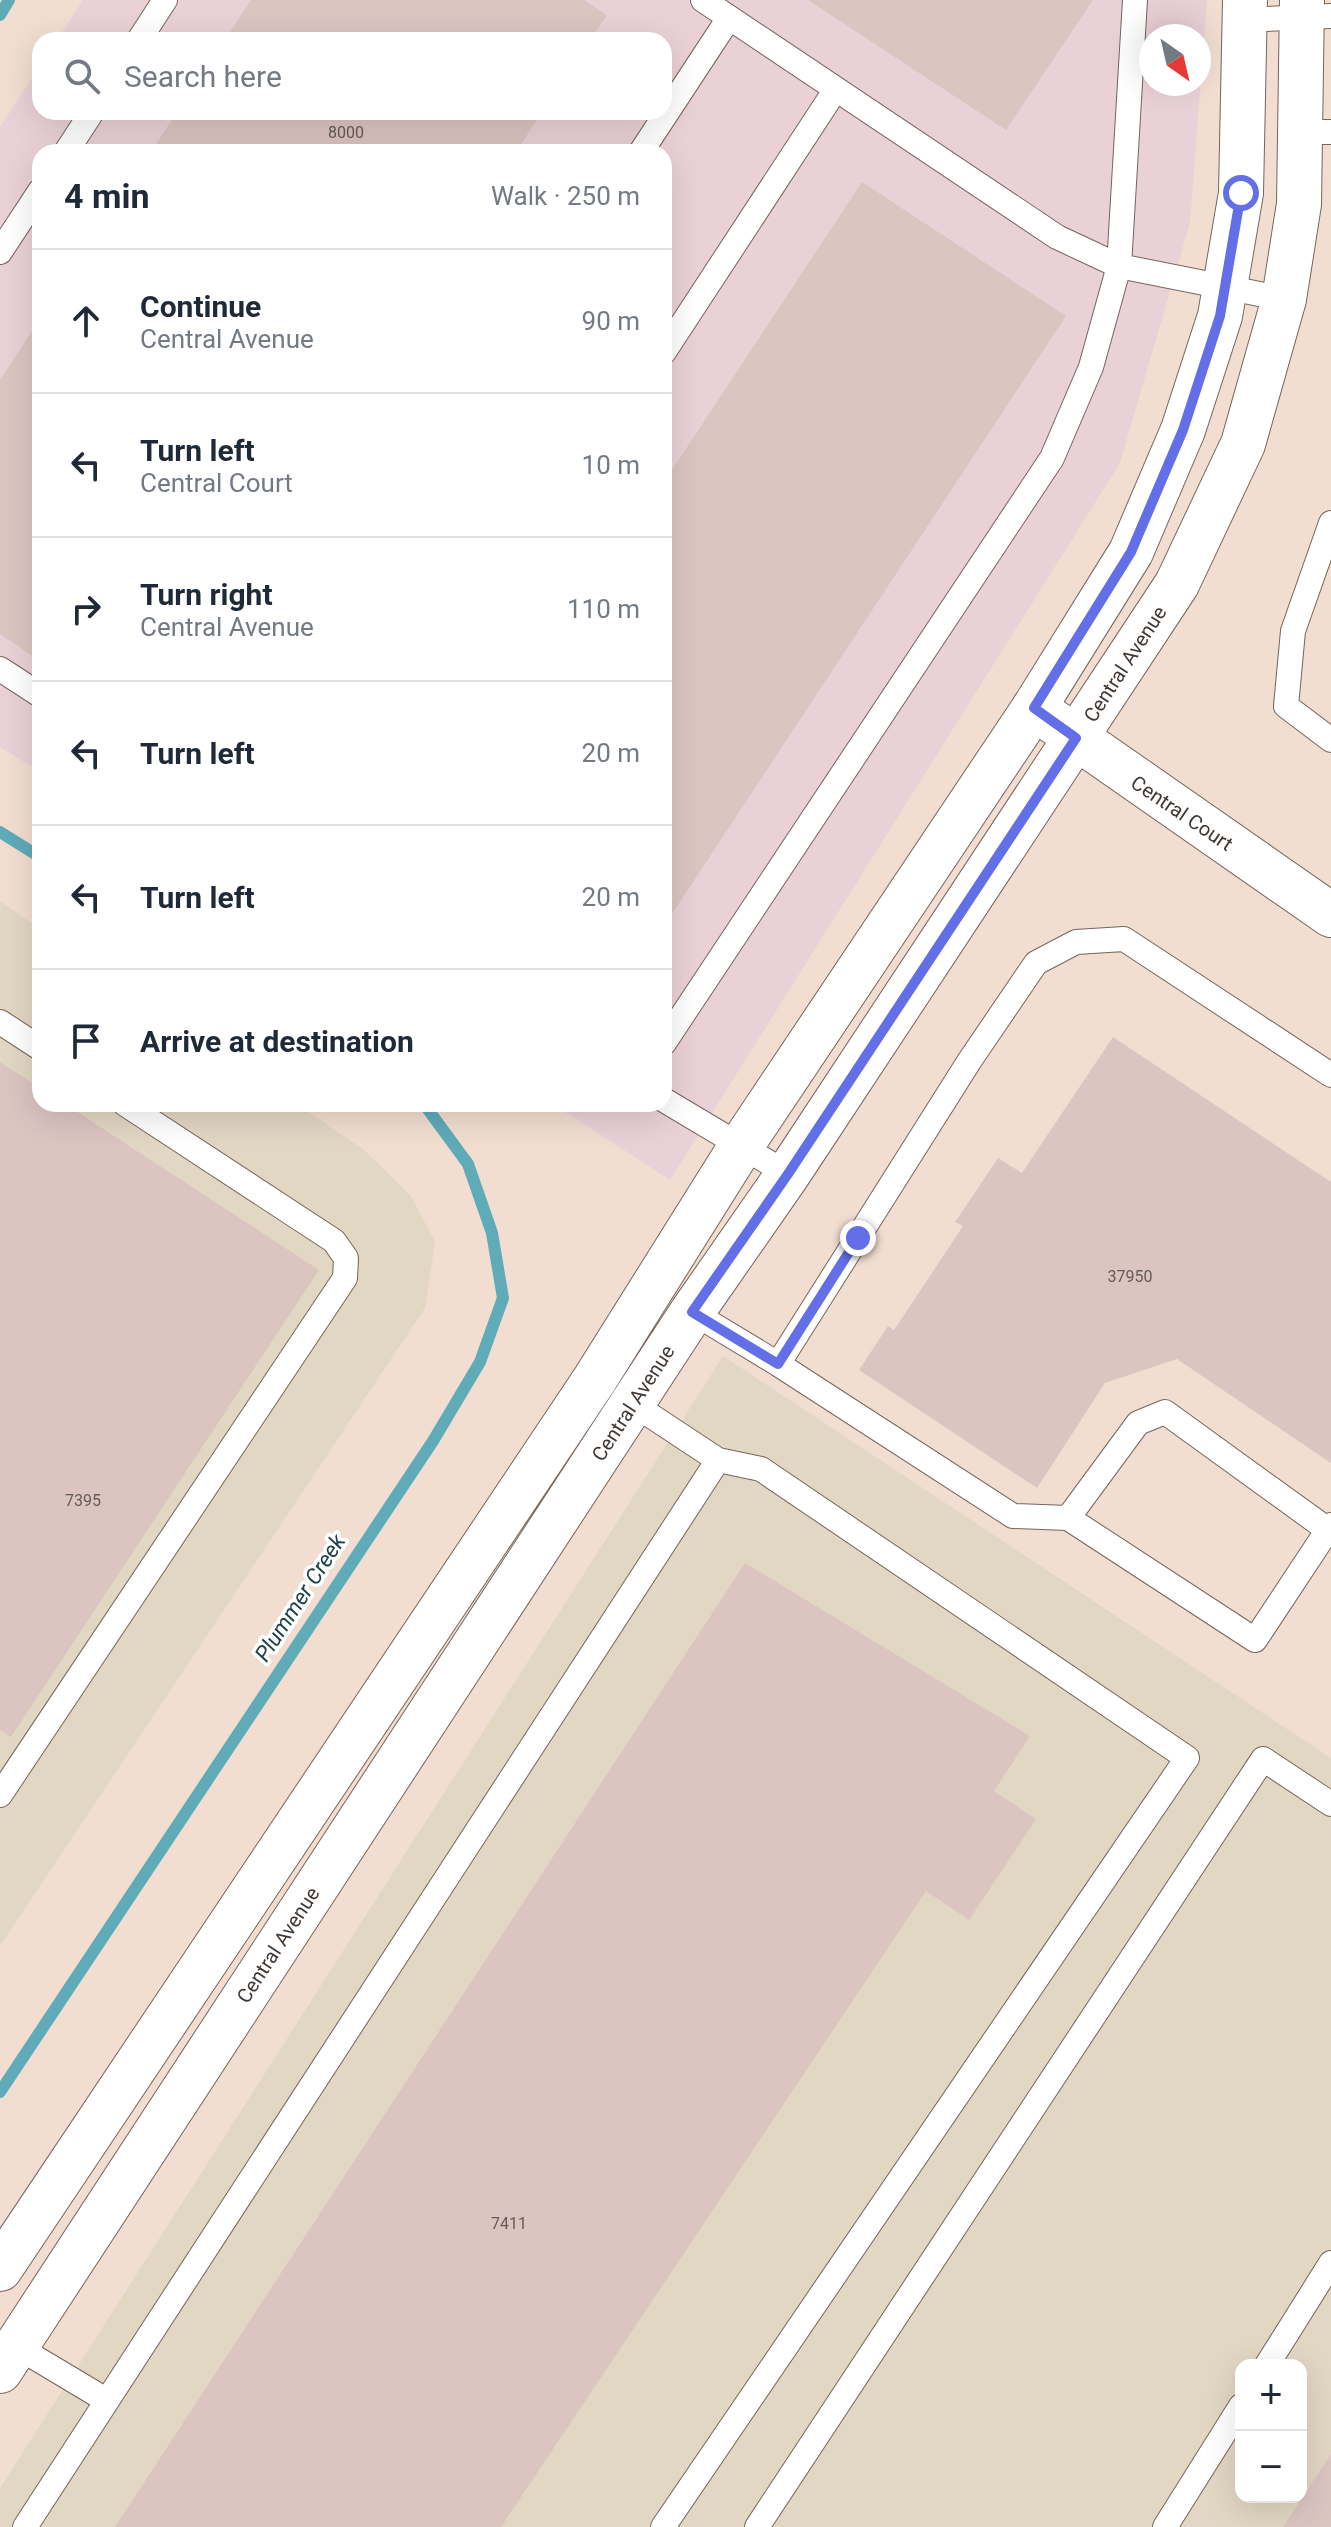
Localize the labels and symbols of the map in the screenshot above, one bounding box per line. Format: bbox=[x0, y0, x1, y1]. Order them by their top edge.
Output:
north arrow bbox=[1139, 24, 1211, 96]
house number: 8000 bbox=[328, 123, 364, 142]
route start bbox=[1223, 175, 1259, 211]
street label: Central Avenue bbox=[1079, 601, 1171, 727]
street label: Central Court bbox=[1127, 770, 1237, 856]
route end bbox=[840, 1220, 876, 1256]
house number: 37950 bbox=[1108, 1267, 1152, 1286]
street label: Central Avenue bbox=[587, 1340, 679, 1466]
house number: 7395 bbox=[65, 1491, 101, 1510]
water label: Plummer Creek bbox=[250, 1529, 351, 1666]
street label: Central Avenue bbox=[232, 1882, 324, 2008]
house number: 7411 bbox=[491, 2214, 527, 2233]

